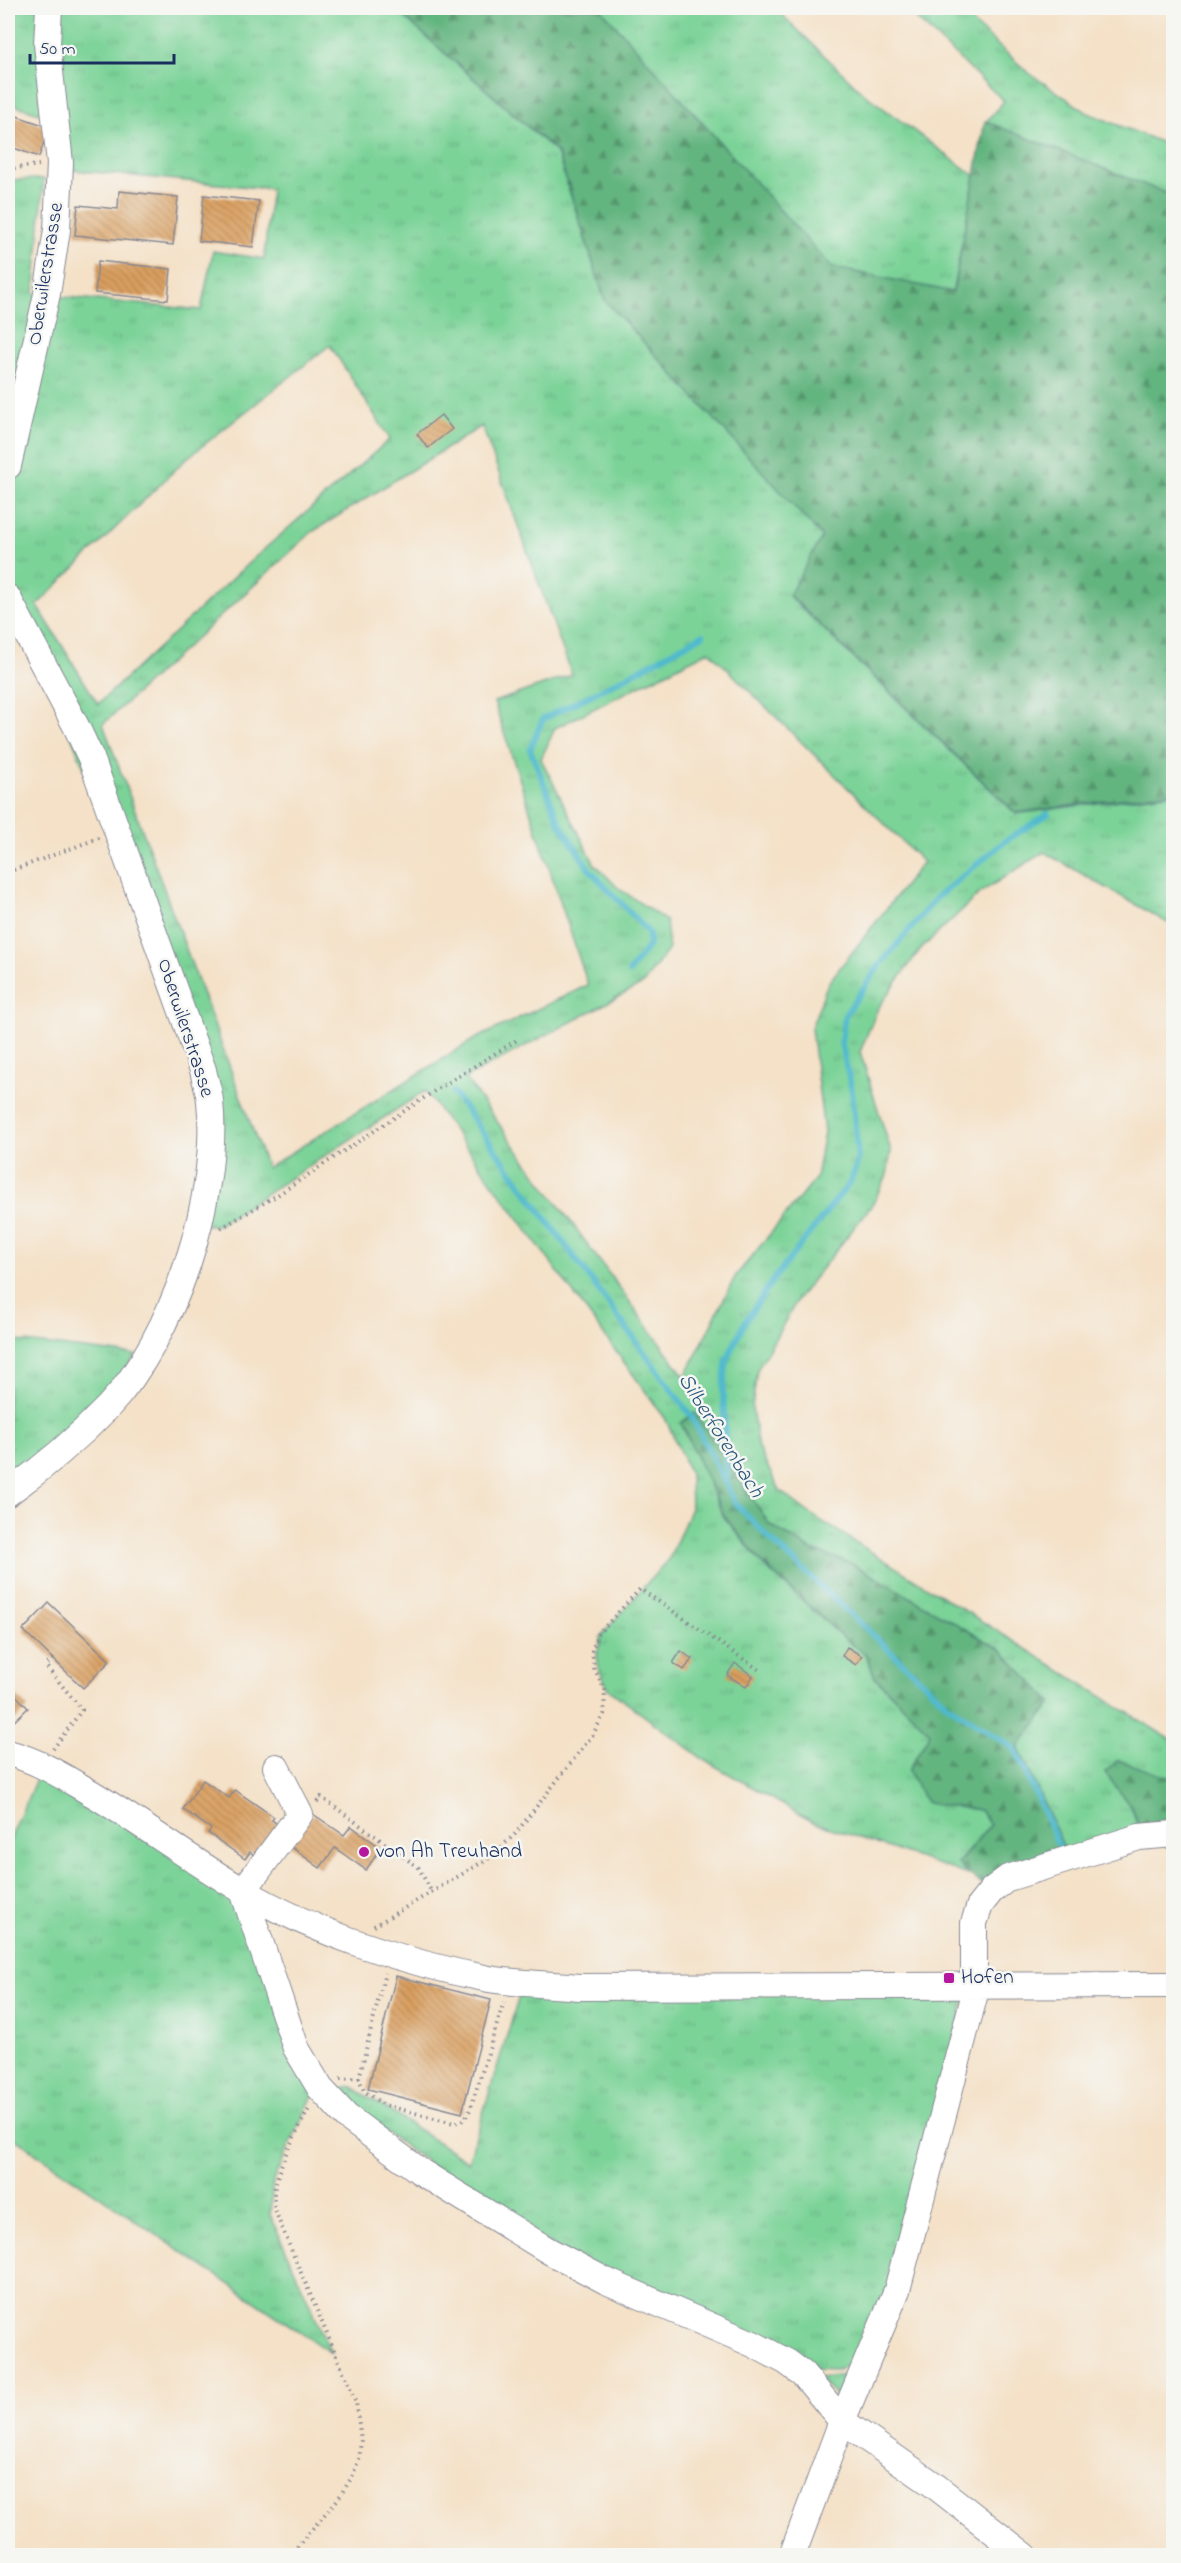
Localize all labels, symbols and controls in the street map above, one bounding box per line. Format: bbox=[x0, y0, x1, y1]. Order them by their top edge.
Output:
scale bar bbox=[30, 27, 174, 65]
text: 50 m bbox=[39, 37, 76, 63]
street label: Oberwilerstrasse bbox=[20, 200, 72, 348]
street label: Oberwilerstrasse bbox=[148, 955, 222, 1102]
water label: Silberforenbach bbox=[669, 1367, 771, 1505]
place label: von Ah Treuhand bbox=[376, 1837, 522, 1867]
marker: von Ah Treuhand bbox=[357, 1845, 371, 1859]
place label: Hofen bbox=[961, 1963, 1014, 1993]
marker: Hofen bbox=[942, 1971, 956, 1985]

